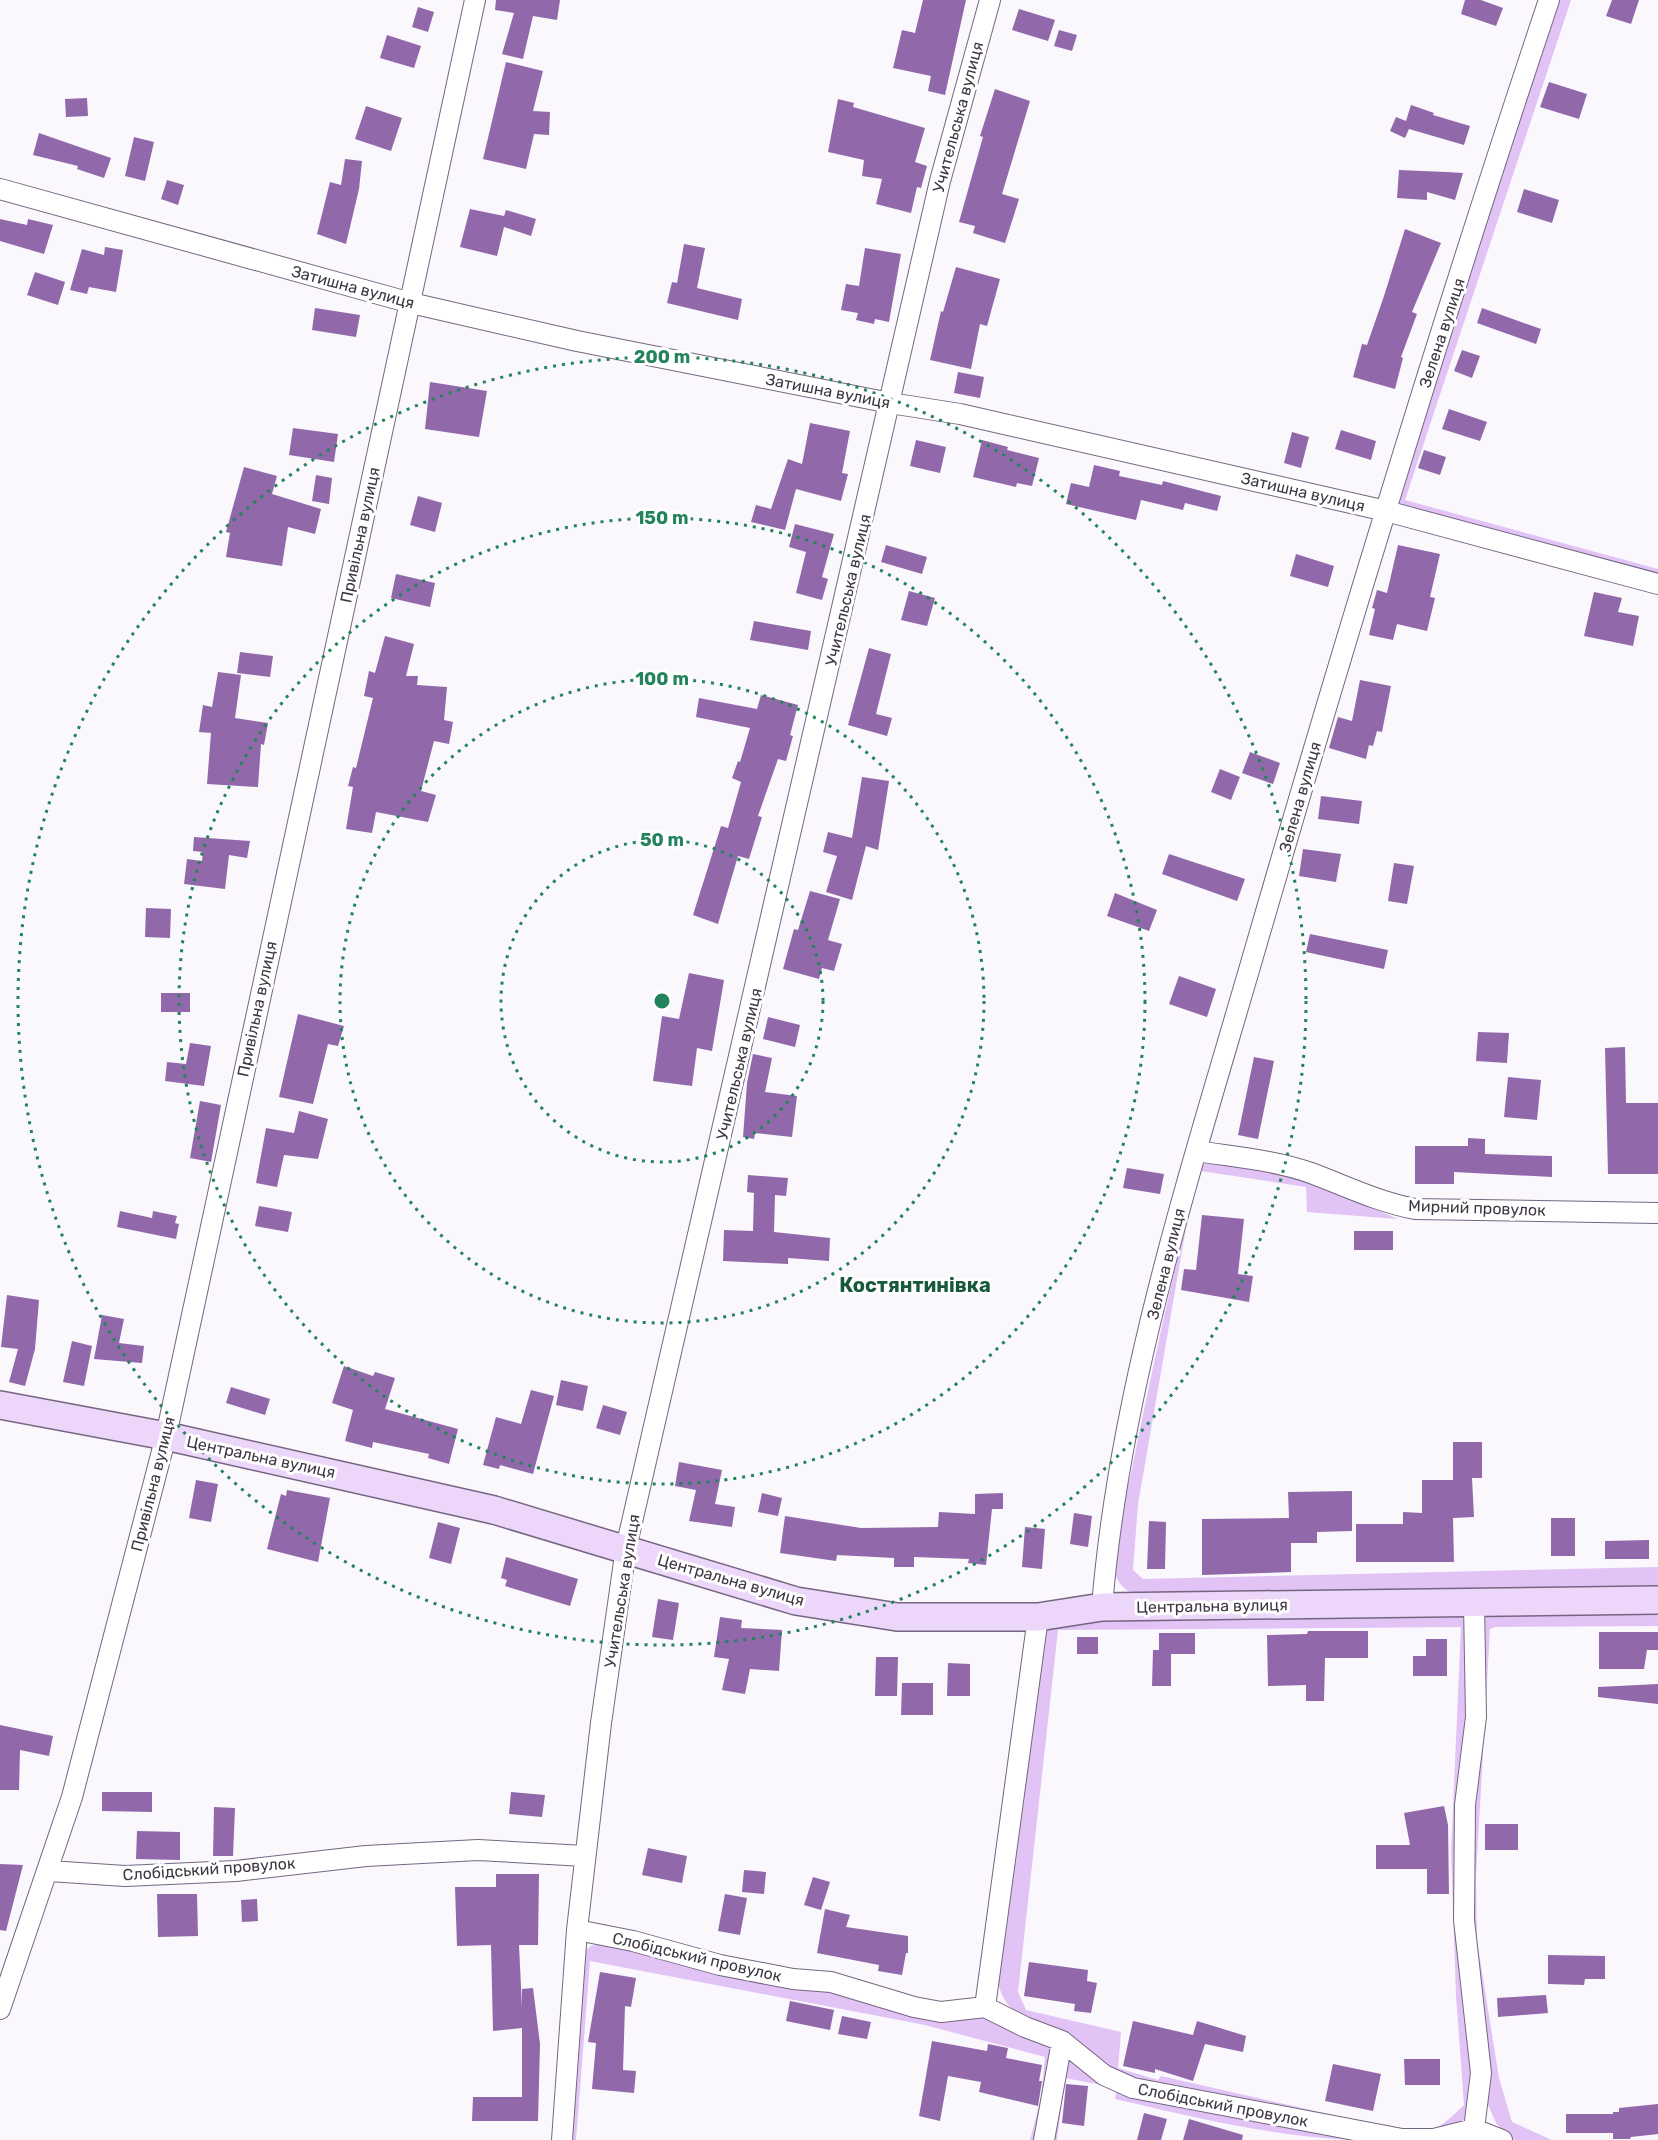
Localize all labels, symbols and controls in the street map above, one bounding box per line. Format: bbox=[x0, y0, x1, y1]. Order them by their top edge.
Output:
street label: Учительська вулиця bbox=[929, 39, 987, 195]
street label: Затишна вулиця bbox=[289, 261, 417, 313]
street label: Зелена вулиця bbox=[1415, 276, 1469, 390]
text: 200 m bbox=[634, 346, 690, 368]
street label: Затишна вулиця bbox=[764, 370, 892, 412]
street label: Привільна вулиця bbox=[336, 465, 384, 605]
street label: Затишна вулиця bbox=[1239, 468, 1367, 516]
text: 150 m bbox=[635, 507, 689, 529]
street label: Учительська вулиця bbox=[821, 512, 875, 668]
text: 100 m bbox=[635, 668, 689, 690]
street label: Зелена вулиця bbox=[1275, 739, 1325, 855]
text: 50 m bbox=[640, 829, 684, 851]
street label: Привільна вулиця bbox=[233, 939, 281, 1079]
street label: Учительська вулиця bbox=[712, 986, 766, 1142]
centre of rings bbox=[652, 991, 672, 1011]
street label: Мирний провулок bbox=[1408, 1196, 1547, 1220]
street label: Зелена вулиця bbox=[1143, 1206, 1189, 1322]
district label: Костянтинівка bbox=[839, 1273, 991, 1297]
street label: Привільна вулиця bbox=[127, 1415, 179, 1553]
street label: Центральна вулиця bbox=[185, 1432, 337, 1482]
street label: Учительська вулиця bbox=[600, 1513, 644, 1669]
street label: Центральна вулиця bbox=[656, 1550, 806, 1610]
street label: Центральна вулиця bbox=[1136, 1595, 1288, 1617]
street label: Слобідський провулок bbox=[122, 1853, 296, 1885]
street label: Слобідський провулок bbox=[610, 1928, 784, 1986]
street label: Слобідський провулок bbox=[1136, 2079, 1310, 2131]

